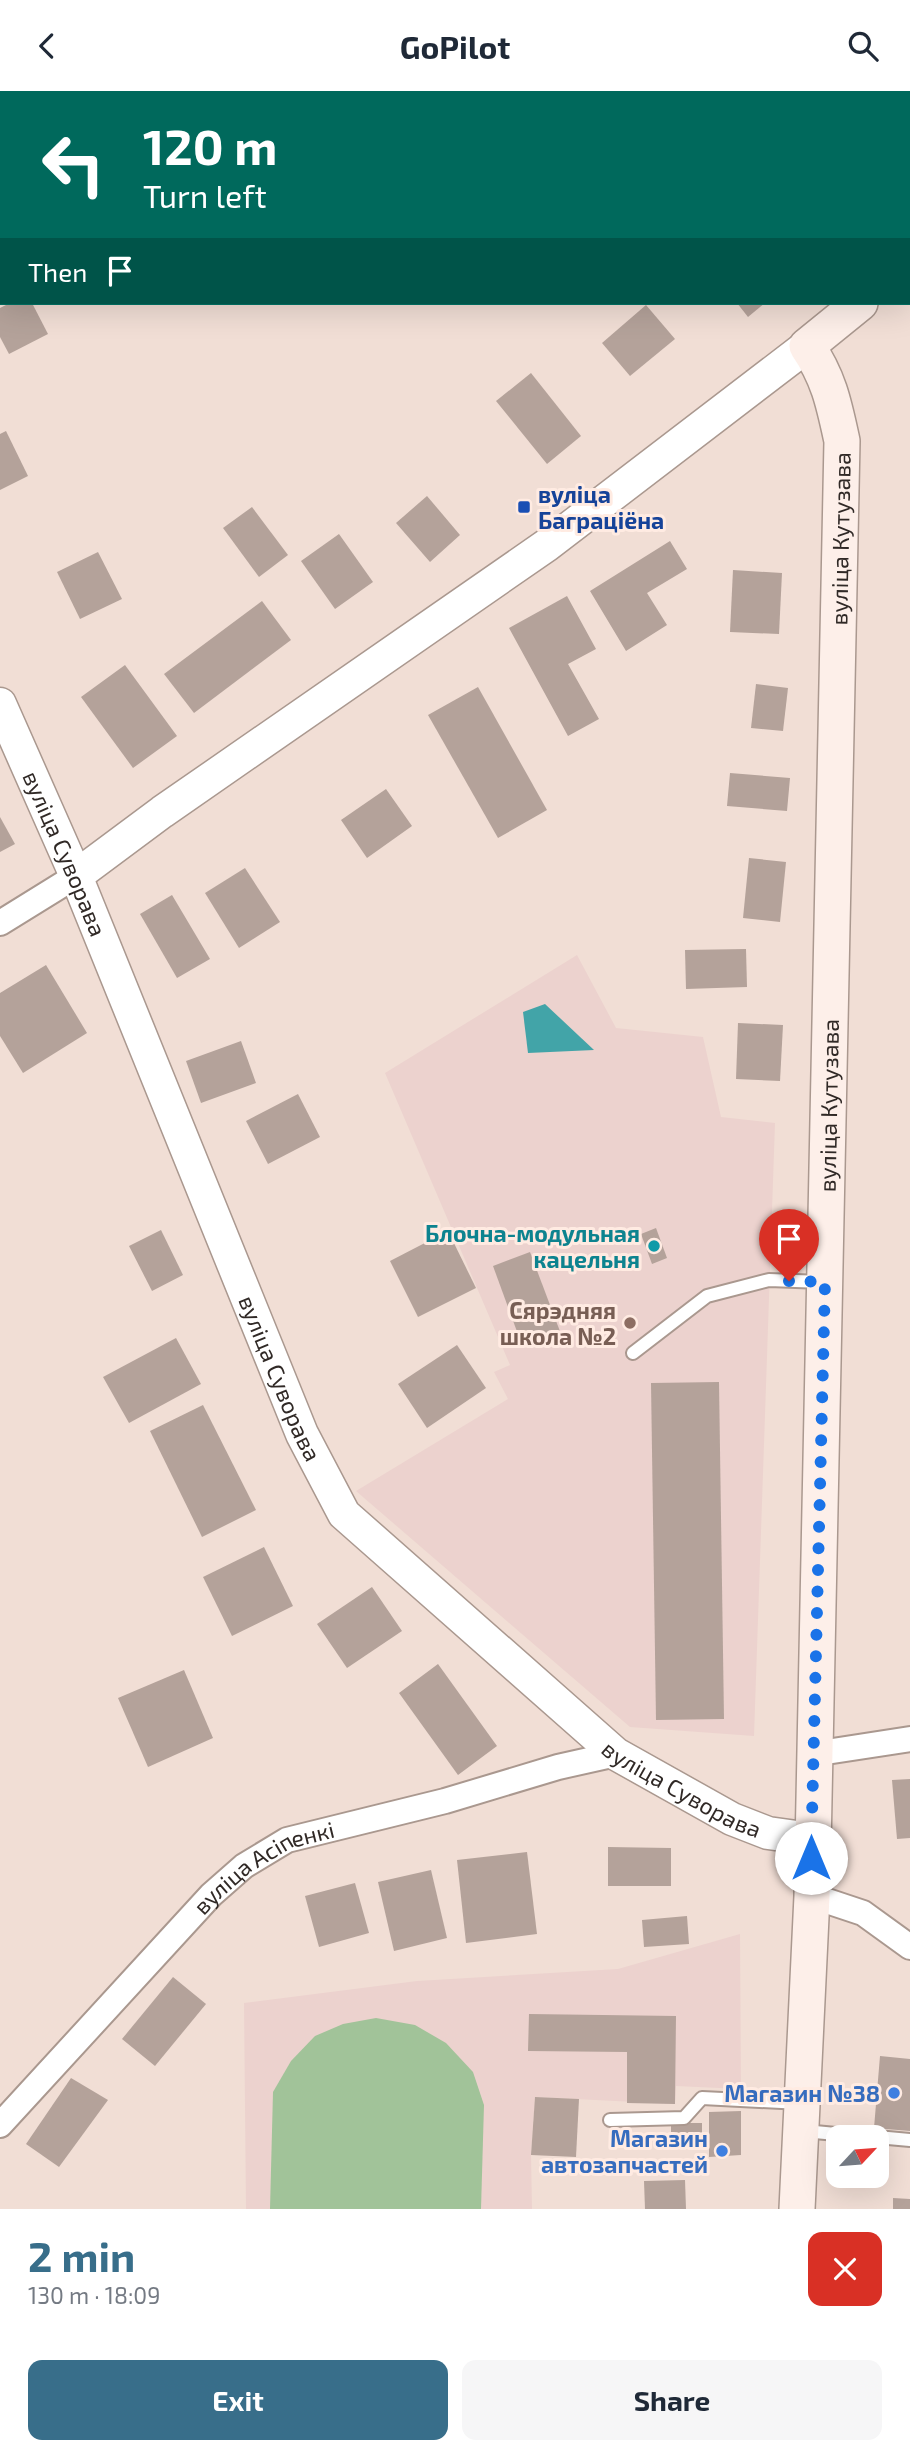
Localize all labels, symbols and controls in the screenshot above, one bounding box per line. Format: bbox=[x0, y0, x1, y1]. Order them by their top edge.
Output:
icon: back bbox=[28, 27, 66, 65]
text: GoPilot bbox=[400, 27, 510, 65]
icon: search bbox=[844, 27, 882, 65]
text: 120 m bbox=[143, 116, 277, 175]
icon: left bbox=[28, 119, 119, 210]
text: Turn left bbox=[143, 176, 267, 214]
icon: arrive bbox=[101, 252, 139, 290]
text: Then bbox=[28, 256, 87, 287]
street label: вуліца Кутузава bbox=[824, 452, 856, 625]
place label: вуліца Баграціёна bbox=[538, 480, 664, 534]
marker: вуліца Баграціёна bbox=[516, 499, 532, 515]
street label: вуліца Суворава bbox=[17, 767, 113, 940]
street label: вуліца Кутузава bbox=[813, 1019, 844, 1192]
pin bbox=[759, 1209, 819, 1281]
place label: Блочна-модульная кацельня bbox=[425, 1219, 640, 1273]
icon: arrive bbox=[770, 1220, 808, 1258]
marker: Блочна-модульная кацельня bbox=[646, 1238, 662, 1254]
street label: вуліца Суворава bbox=[233, 1291, 328, 1466]
place label: Сярэдняя школа №2 bbox=[500, 1296, 616, 1350]
marker: Сярэдняя школа №2 bbox=[622, 1315, 638, 1331]
street label: вуліца Суворава bbox=[597, 1734, 765, 1843]
street label: вуліца Асіпенкі bbox=[187, 1815, 337, 1920]
position arrow bbox=[774, 1821, 848, 1895]
place label: Магазин №38 bbox=[724, 2079, 880, 2107]
marker: Магазин №38 bbox=[886, 2085, 902, 2101]
place label: Магазин автозапчастей bbox=[541, 2124, 708, 2178]
north arrow bbox=[826, 2125, 889, 2187]
map controls bbox=[826, 2125, 889, 2188]
marker: Магазин автозапчастей bbox=[714, 2143, 730, 2159]
text: 2 min bbox=[28, 2230, 135, 2280]
button: close bbox=[808, 2232, 882, 2306]
text: 130 m · 18:09 bbox=[28, 2281, 160, 2309]
button: Exit bbox=[28, 2360, 448, 2440]
button: Share bbox=[462, 2360, 882, 2440]

